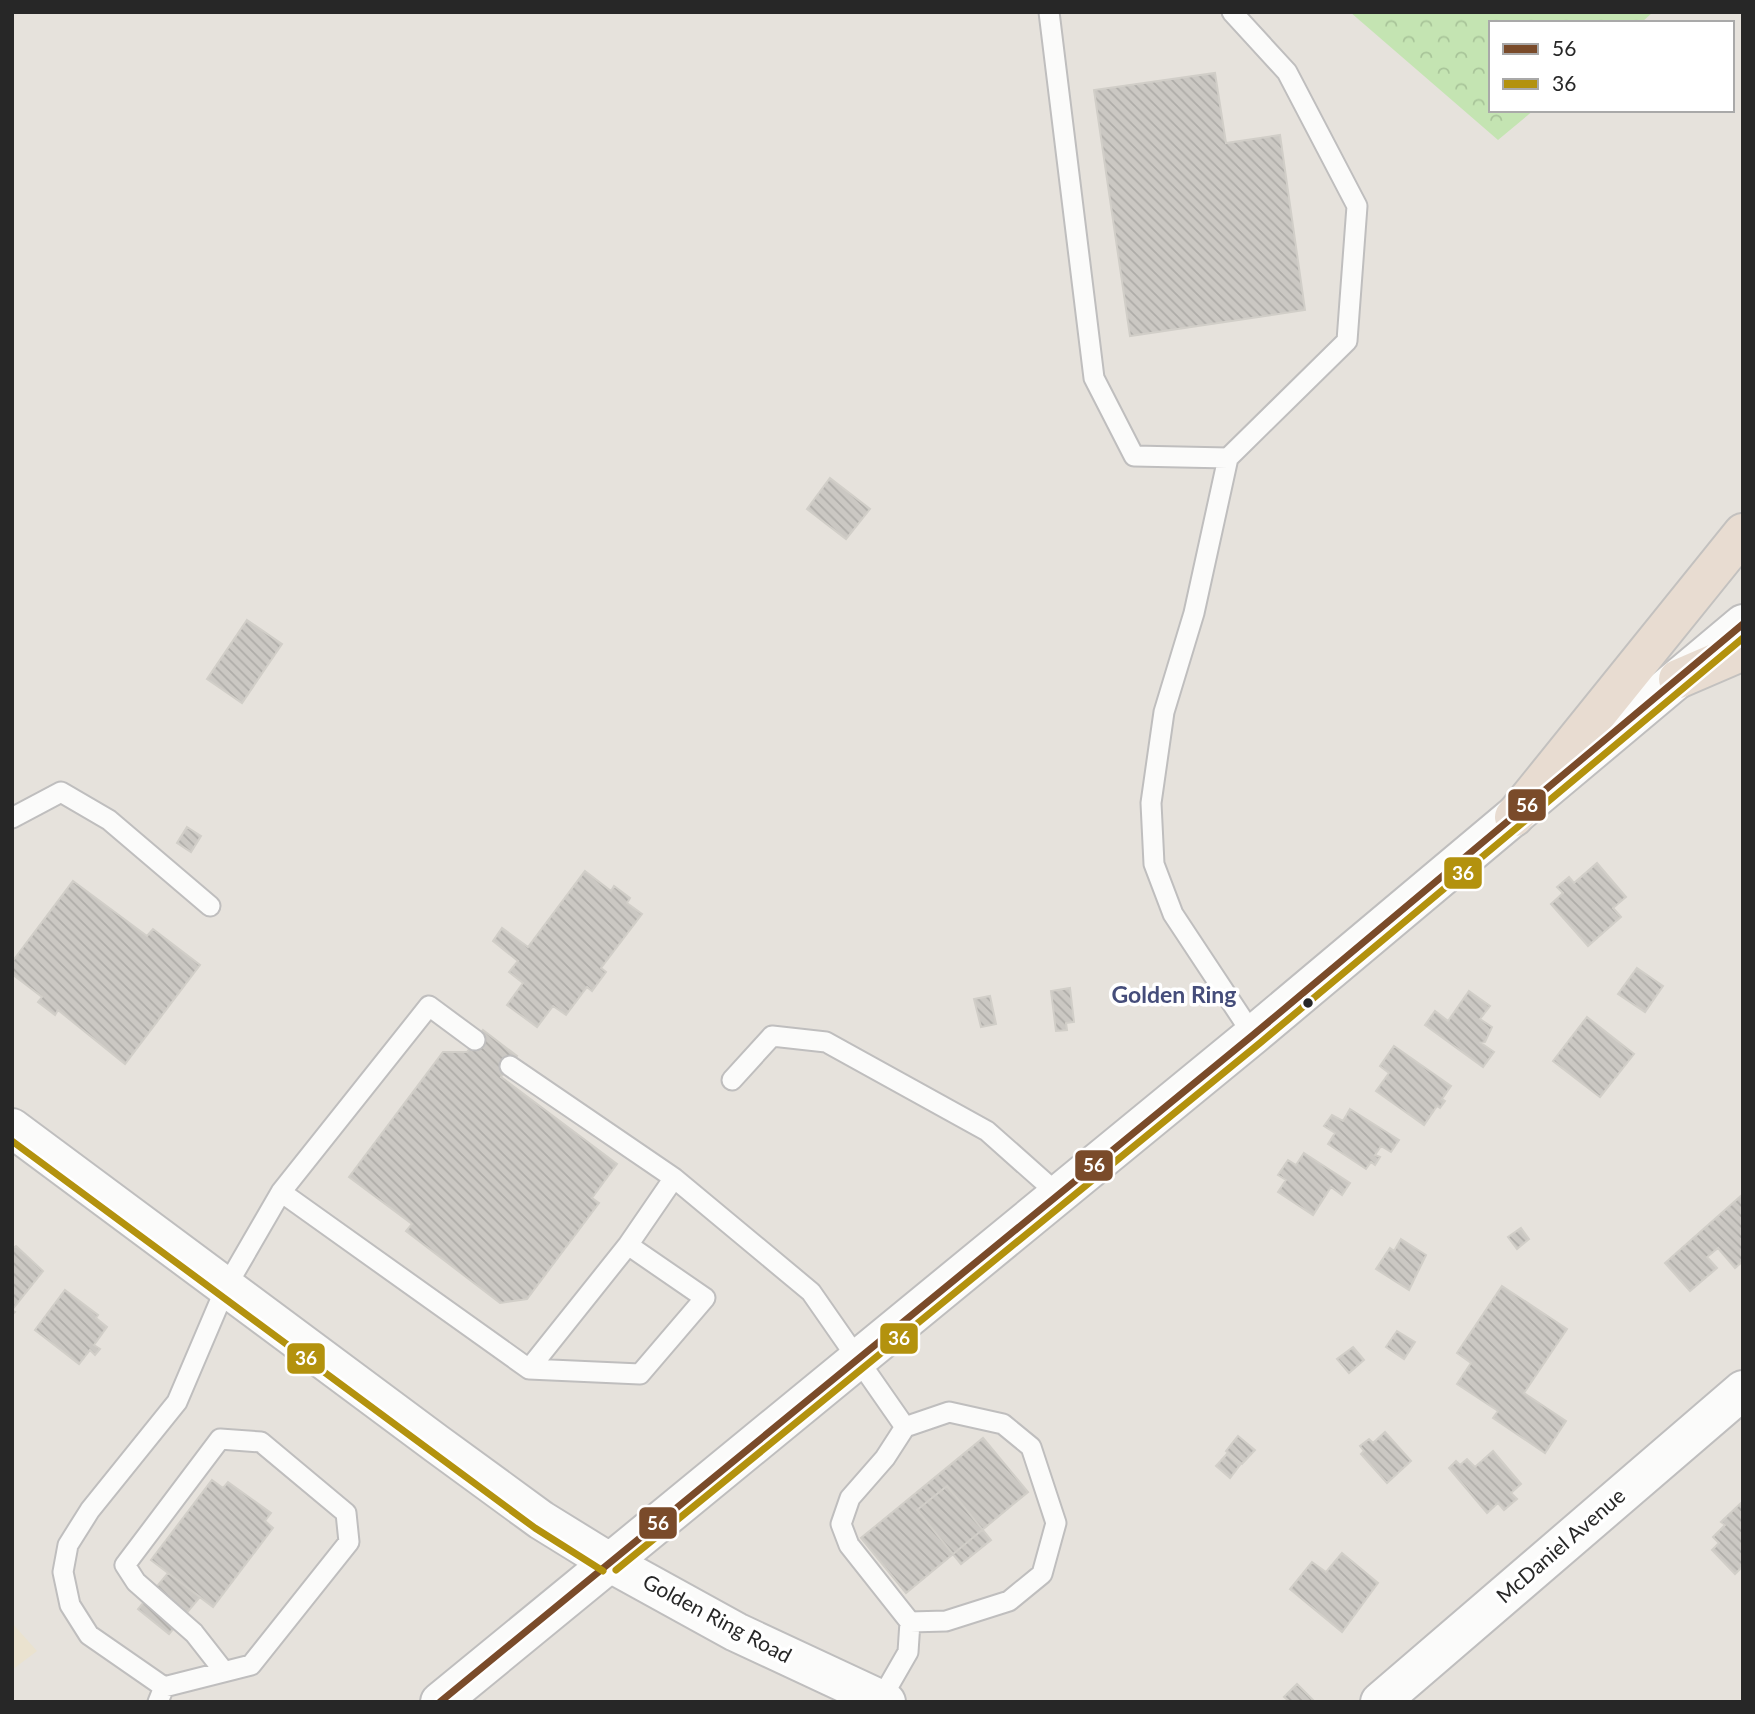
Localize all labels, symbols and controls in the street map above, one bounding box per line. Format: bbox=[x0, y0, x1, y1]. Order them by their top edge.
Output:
legend bbox=[1489, 21, 1734, 112]
text: 56 bbox=[1552, 35, 1576, 60]
text: 36 bbox=[1552, 70, 1576, 95]
line badge: 56 bbox=[1507, 788, 1547, 822]
text: 56 bbox=[1516, 793, 1538, 816]
line badge: 36 bbox=[1443, 856, 1483, 890]
text: 36 bbox=[1452, 861, 1474, 884]
district label: Golden Ring bbox=[1112, 980, 1236, 1008]
unlabelled marker bbox=[1301, 996, 1315, 1010]
line badge: 56 bbox=[1074, 1149, 1114, 1182]
text: 56 bbox=[1083, 1153, 1105, 1176]
line badge: 36 bbox=[879, 1322, 919, 1355]
text: 36 bbox=[888, 1326, 910, 1349]
line badge: 36 bbox=[286, 1342, 326, 1375]
text: 36 bbox=[295, 1346, 317, 1369]
street label: McDaniel Avenue bbox=[1491, 1482, 1629, 1608]
line badge: 56 bbox=[638, 1506, 678, 1540]
text: 56 bbox=[647, 1511, 669, 1534]
street label: Golden Ring Road bbox=[639, 1568, 796, 1667]

